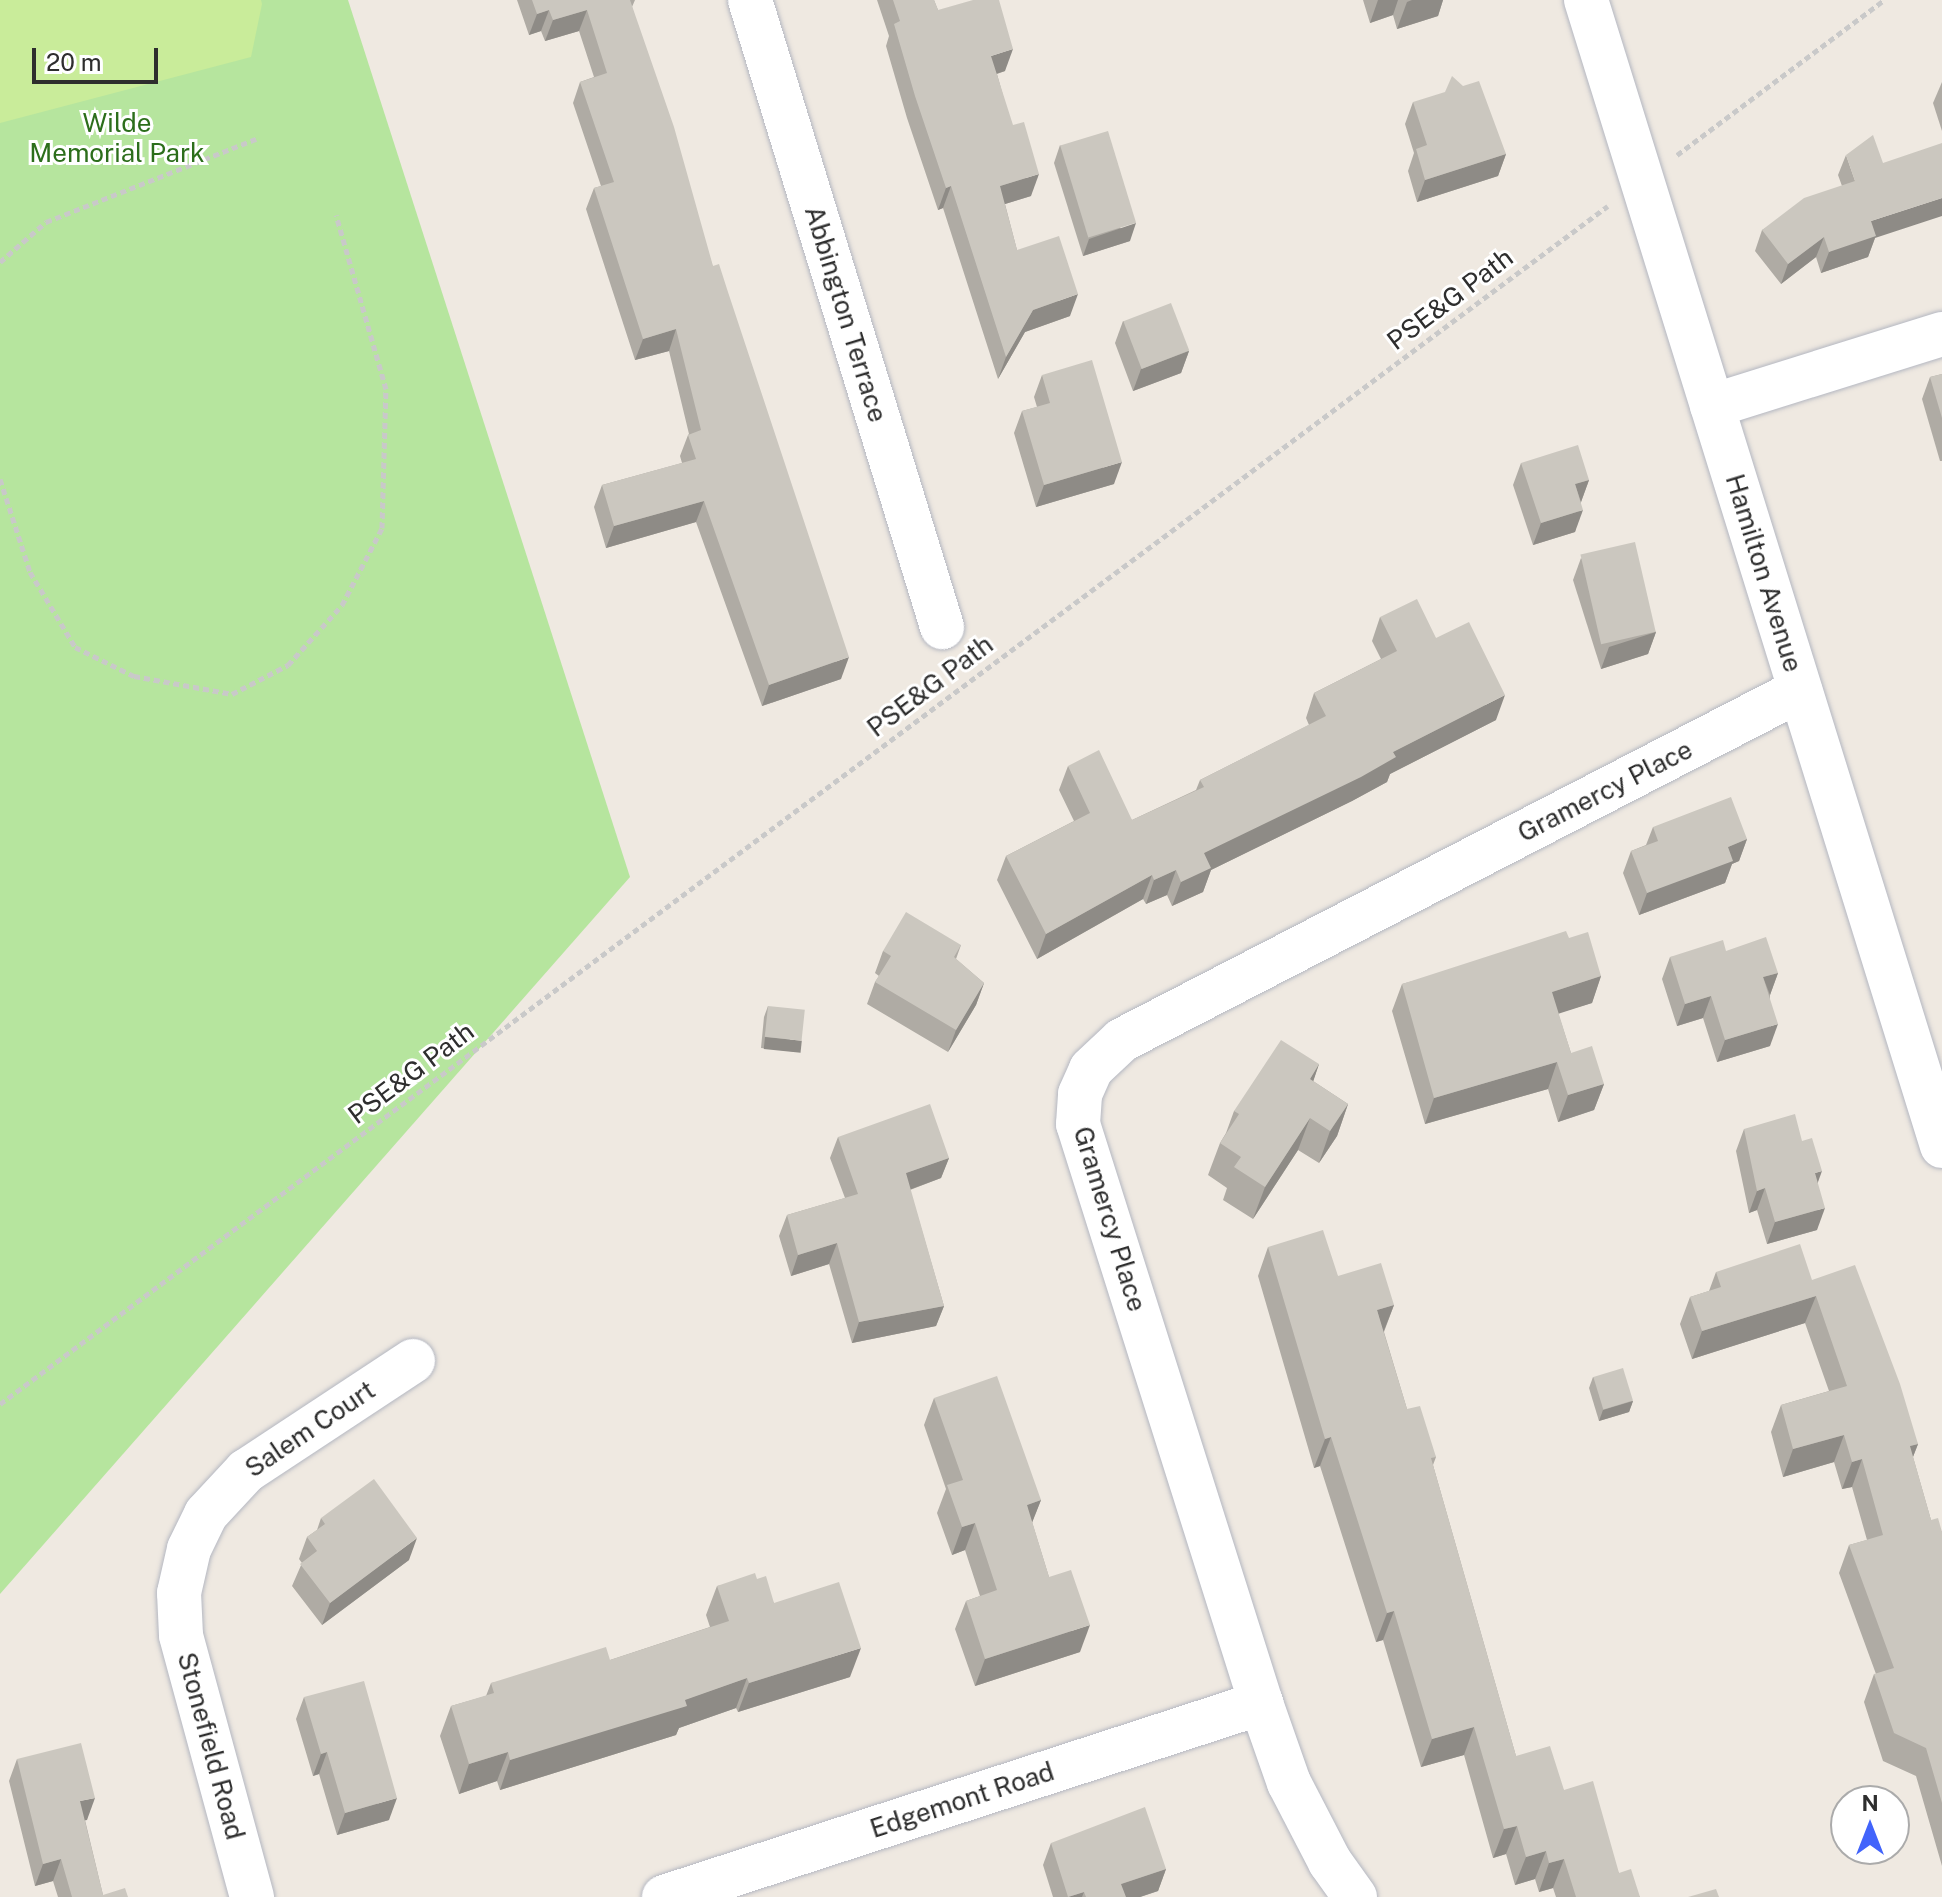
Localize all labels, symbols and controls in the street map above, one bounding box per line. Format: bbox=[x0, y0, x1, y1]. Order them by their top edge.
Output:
scale bar bbox=[36, 32, 162, 82]
text: 20 m bbox=[46, 48, 102, 76]
park label: Wilde Memorial Park bbox=[29, 107, 205, 168]
street label: Abbington Terrace bbox=[798, 202, 894, 426]
street label: PSE&G Path bbox=[1381, 242, 1519, 356]
street label: Hamilton Avenue bbox=[1719, 470, 1809, 676]
street label: PSE&G Path bbox=[861, 629, 999, 743]
street label: Gramercy Place bbox=[1512, 734, 1698, 848]
street label: PSE&G Path bbox=[342, 1016, 480, 1130]
street label: Gramercy Place bbox=[1067, 1123, 1153, 1315]
street label: Salem Court bbox=[239, 1374, 381, 1484]
street label: Stonefield Road bbox=[171, 1649, 251, 1843]
street label: Edgemont Road bbox=[866, 1756, 1058, 1844]
north arrow bbox=[1830, 1785, 1910, 1865]
text: N bbox=[1861, 1790, 1879, 1816]

